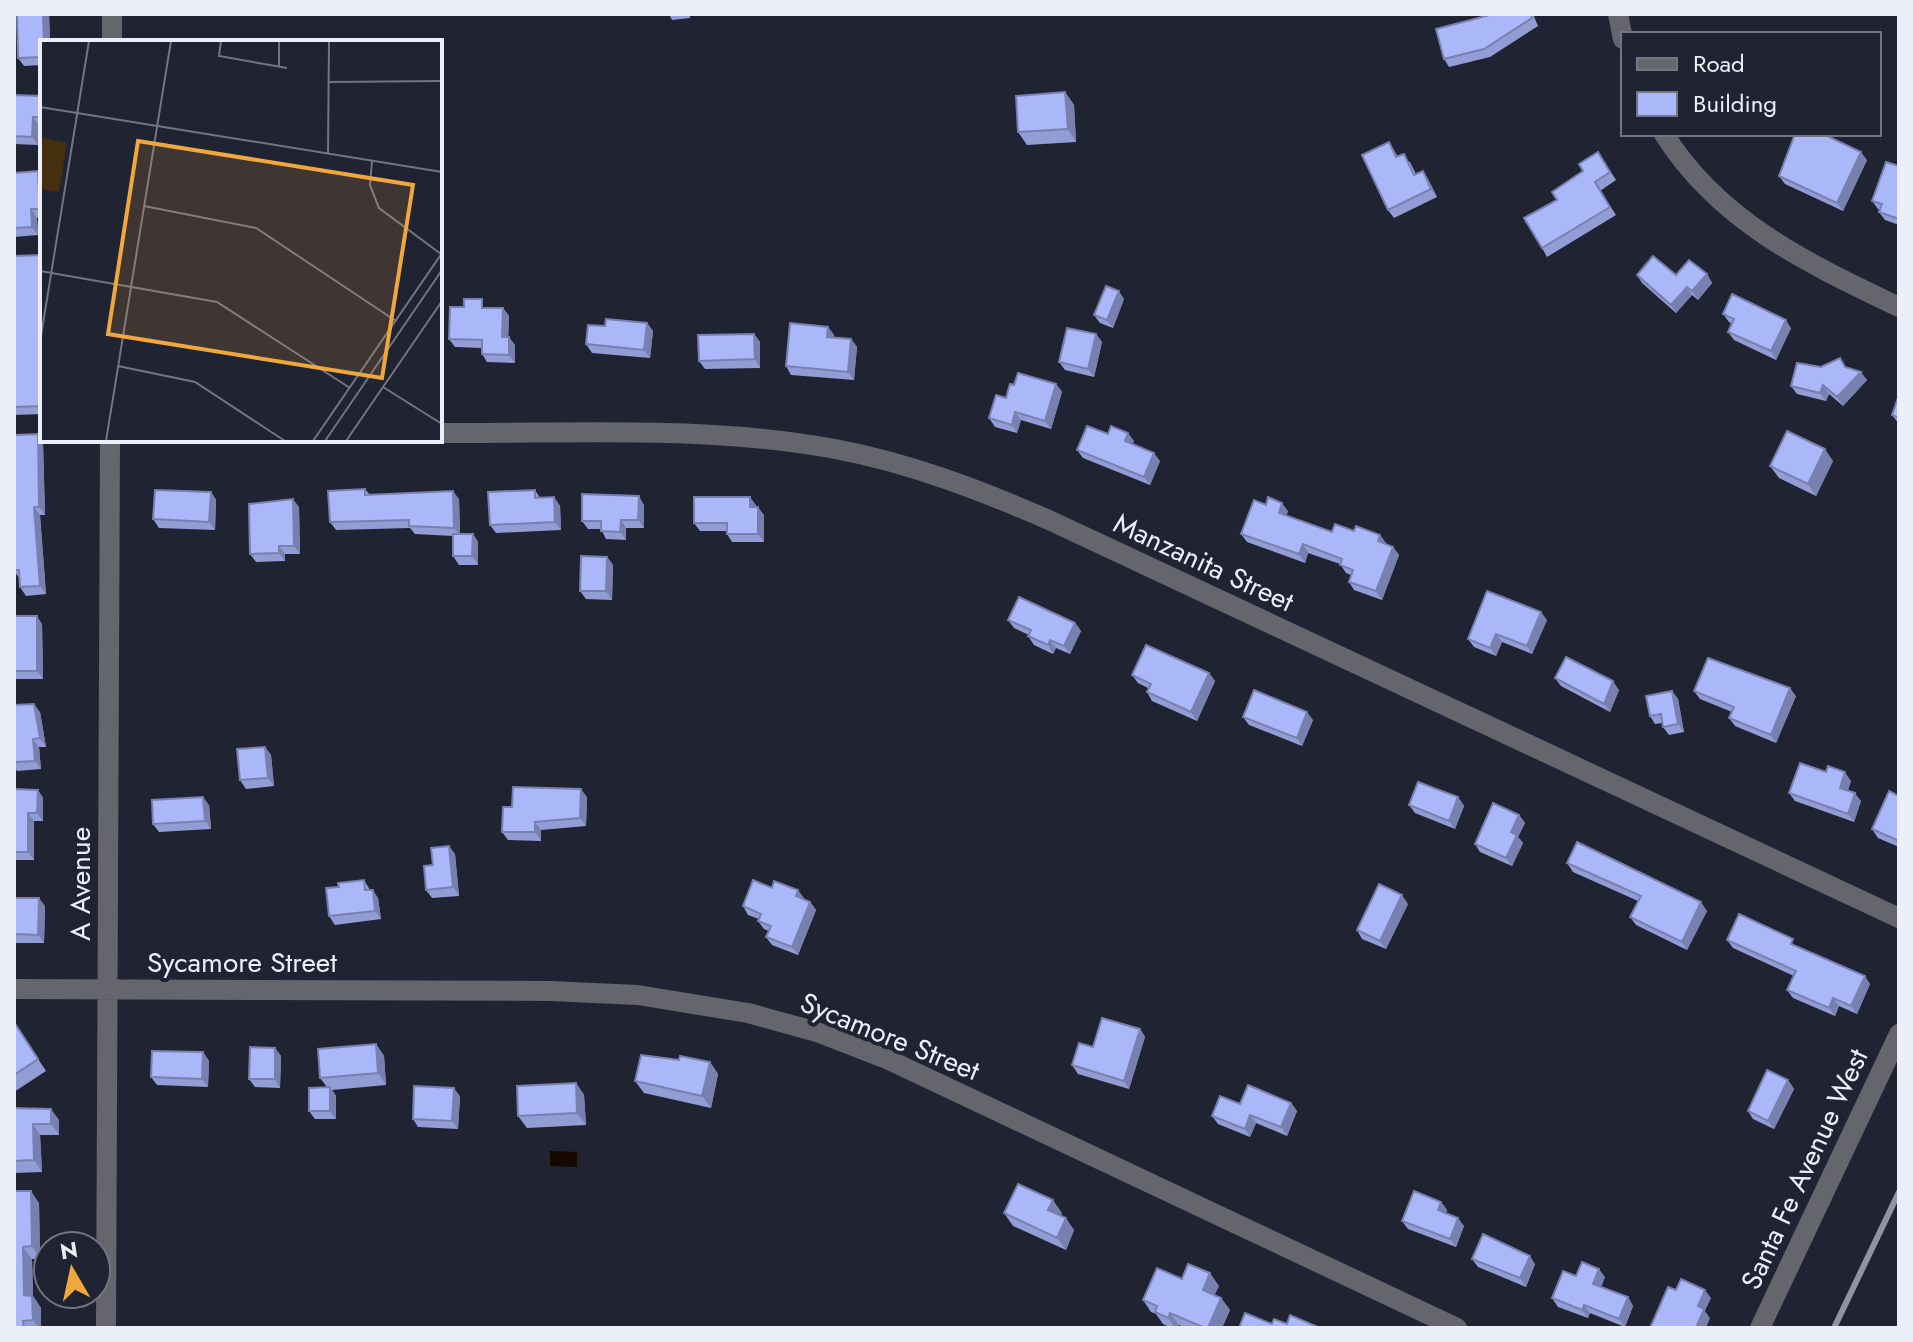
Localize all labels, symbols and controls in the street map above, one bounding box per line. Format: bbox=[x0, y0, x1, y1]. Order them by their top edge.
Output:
legend bbox=[1621, 32, 1881, 136]
inset map bbox=[40, 40, 442, 442]
text: Road bbox=[1693, 46, 1745, 81]
text: Building bbox=[1693, 86, 1777, 121]
street label: Manzanita Street bbox=[1107, 503, 1301, 622]
street label: A Avenue bbox=[60, 827, 101, 941]
street label: Sycamore Street bbox=[147, 942, 337, 983]
street label: Sycamore Street bbox=[794, 982, 986, 1091]
street label: Santa Fe Avenue West bbox=[1731, 1042, 1878, 1296]
north arrow bbox=[32, 1230, 112, 1310]
text: N bbox=[58, 1233, 80, 1267]

